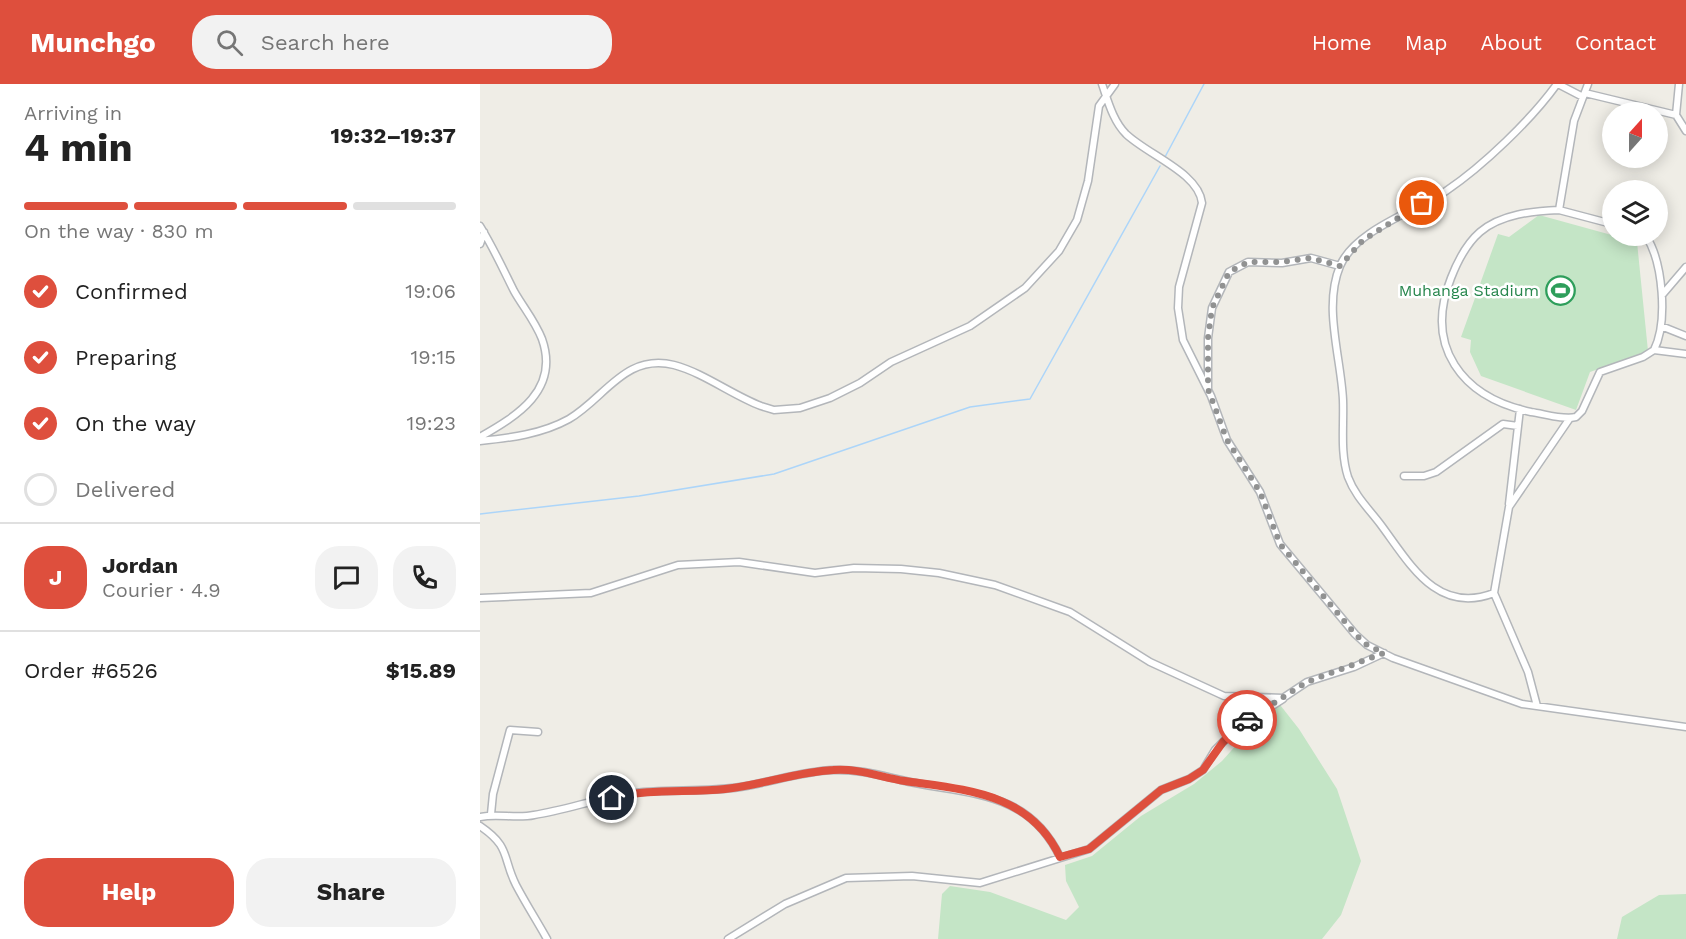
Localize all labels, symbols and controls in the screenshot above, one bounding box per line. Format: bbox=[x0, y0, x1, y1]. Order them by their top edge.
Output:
search box bbox=[192, 15, 612, 69]
text: Munchgo bbox=[30, 26, 156, 59]
icon: search bbox=[213, 26, 246, 59]
text: Search here bbox=[261, 30, 390, 55]
text: Home bbox=[1312, 30, 1372, 55]
text: Map bbox=[1405, 30, 1448, 55]
text: About bbox=[1481, 30, 1542, 55]
text: Contact bbox=[1575, 30, 1656, 55]
text: Arriving in bbox=[24, 101, 122, 125]
north arrow bbox=[1602, 102, 1668, 168]
map controls bbox=[1602, 102, 1668, 246]
text: 19:32–19:37 bbox=[331, 123, 456, 148]
text: 4 min bbox=[24, 125, 133, 170]
pin bbox=[1396, 177, 1447, 228]
button: layers bbox=[1602, 180, 1668, 246]
icon: bag bbox=[1405, 186, 1438, 219]
text: On the way · 830 m bbox=[24, 219, 213, 243]
sports icon: Muhanga Stadium bbox=[1544, 274, 1576, 306]
icon: check bbox=[24, 275, 57, 308]
text: Confirmed bbox=[75, 279, 188, 304]
text: 19:06 bbox=[405, 279, 456, 303]
place label: Muhanga Stadium bbox=[1399, 281, 1539, 300]
icon: check bbox=[24, 341, 57, 374]
text: Preparing bbox=[75, 345, 176, 370]
text: 19:15 bbox=[411, 345, 456, 369]
icon: check bbox=[24, 407, 57, 440]
text: On the way bbox=[75, 411, 196, 436]
text: 19:23 bbox=[407, 411, 456, 435]
text: Delivered bbox=[75, 477, 175, 502]
button: chat bbox=[315, 546, 378, 609]
button: phone bbox=[393, 546, 456, 609]
text: Jordan bbox=[102, 553, 178, 578]
text: J bbox=[49, 565, 62, 590]
text: Courier · 4.9 bbox=[102, 578, 221, 602]
text: Order #6526 bbox=[24, 658, 158, 683]
text: $15.89 bbox=[386, 658, 456, 683]
courier bbox=[1217, 690, 1277, 750]
icon: car bbox=[1231, 704, 1264, 737]
pin bbox=[586, 772, 637, 823]
icon: home bbox=[595, 781, 628, 814]
button: Help bbox=[24, 858, 234, 927]
button: Share bbox=[246, 858, 456, 927]

